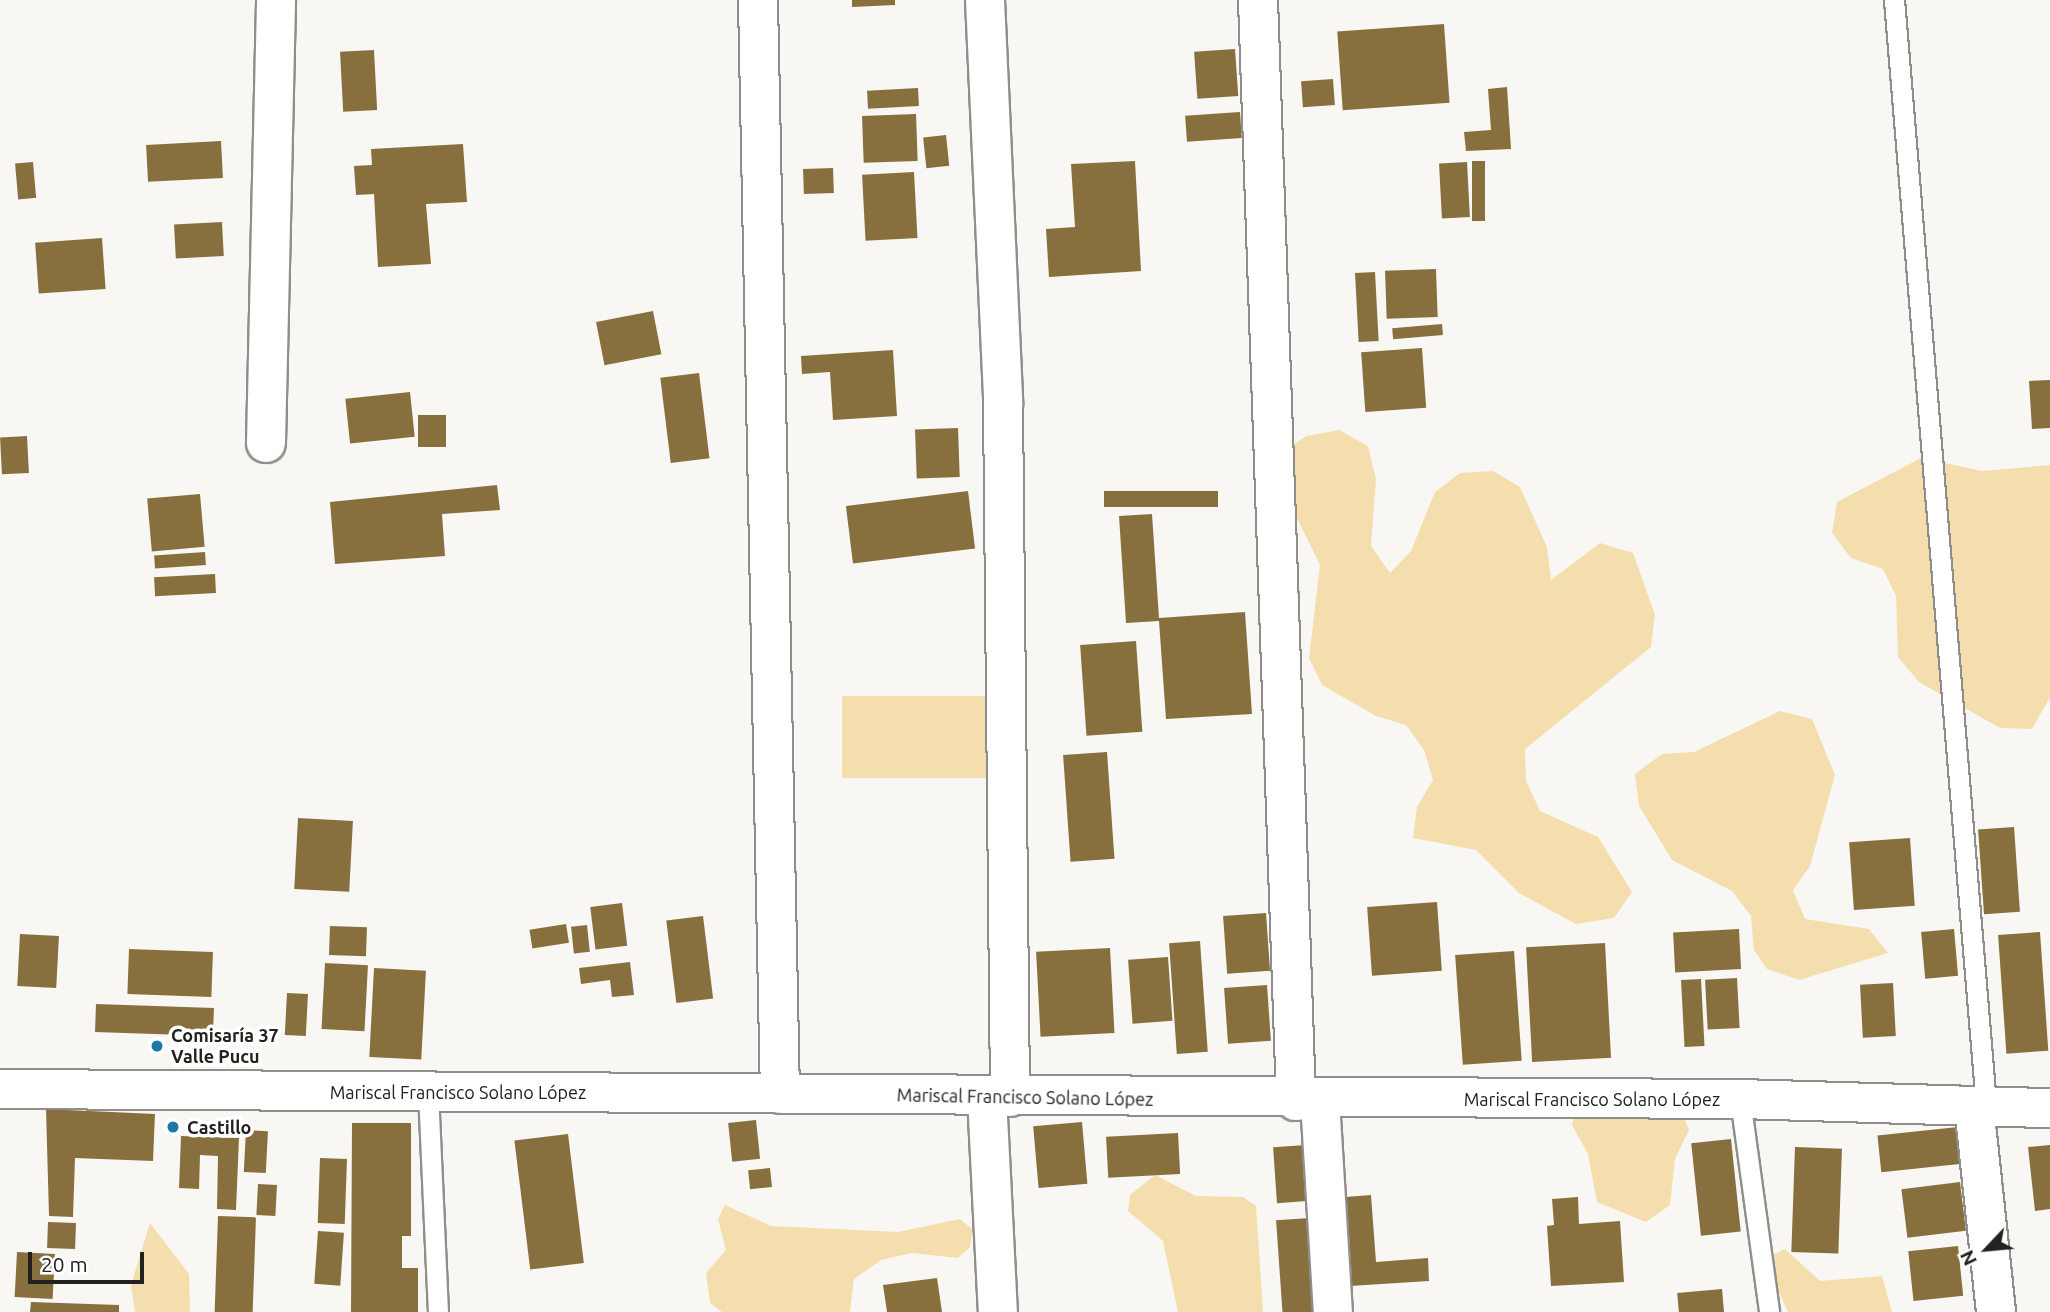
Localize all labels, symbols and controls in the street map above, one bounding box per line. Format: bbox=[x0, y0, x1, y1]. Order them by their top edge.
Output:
place label: Comisaría 37 Valle Pucu bbox=[171, 1025, 279, 1068]
marker: Comisaría 37 Valle Pucu bbox=[149, 1038, 165, 1054]
street label: Mariscal Francisco Solano López bbox=[330, 1081, 586, 1103]
street label: Mariscal Francisco Solano López bbox=[897, 1084, 1153, 1110]
street label: Mariscal Francisco Solano López bbox=[1464, 1088, 1720, 1110]
place label: Castillo bbox=[187, 1116, 251, 1138]
marker: Castillo bbox=[165, 1119, 181, 1135]
north arrow bbox=[1952, 1214, 2022, 1284]
scale bar bbox=[32, 1238, 147, 1282]
text: N bbox=[1955, 1247, 1981, 1269]
text: 20 m bbox=[41, 1252, 88, 1276]

